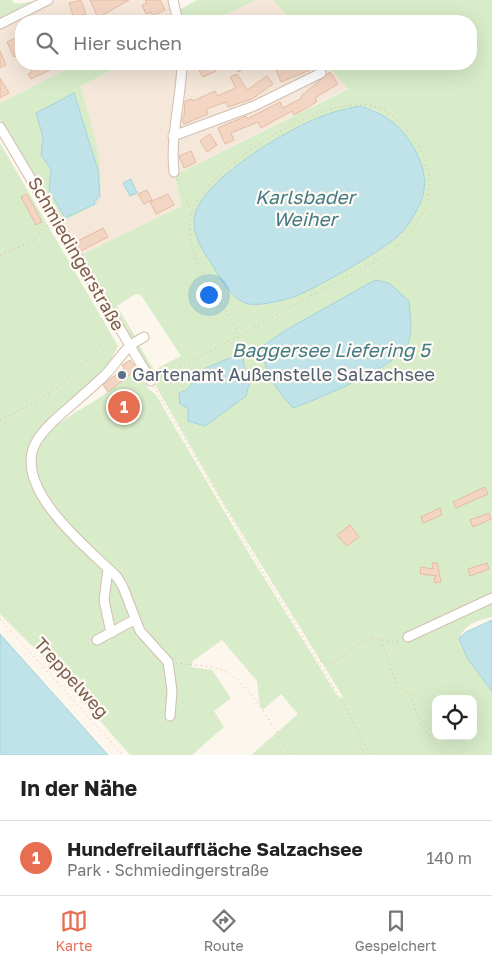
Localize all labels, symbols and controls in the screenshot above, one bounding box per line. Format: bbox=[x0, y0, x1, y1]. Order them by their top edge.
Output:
search box bbox=[15, 15, 477, 70]
icon: search bbox=[33, 29, 61, 57]
text: Hier suchen bbox=[73, 31, 182, 54]
street label: Schmiedingerstraße bbox=[24, 173, 130, 334]
water label: Karlsbader Weiher bbox=[255, 185, 357, 230]
your location bbox=[196, 282, 222, 308]
water label: Baggersee Liefering 5 bbox=[232, 338, 432, 361]
place label: Gartenamt Außenstelle Salzachsee bbox=[132, 363, 435, 385]
marker: Gartenamt Außenstelle Salzachsee bbox=[116, 369, 128, 381]
pin: 1 bbox=[108, 388, 140, 426]
street label: Treppelweg bbox=[30, 632, 114, 722]
map controls bbox=[432, 695, 477, 740]
button: locate bbox=[432, 695, 477, 740]
text: In der Nähe bbox=[20, 775, 137, 801]
text: Hundefreilauffläche Salzachsee bbox=[67, 837, 363, 860]
text: 1 bbox=[32, 848, 40, 868]
text: 140 m bbox=[426, 848, 472, 868]
text: Park · Schmiedingerstraße bbox=[67, 860, 269, 880]
tab: Karte bbox=[56, 907, 92, 954]
tab: Route bbox=[204, 907, 244, 954]
tab: Gespeichert bbox=[355, 907, 436, 954]

